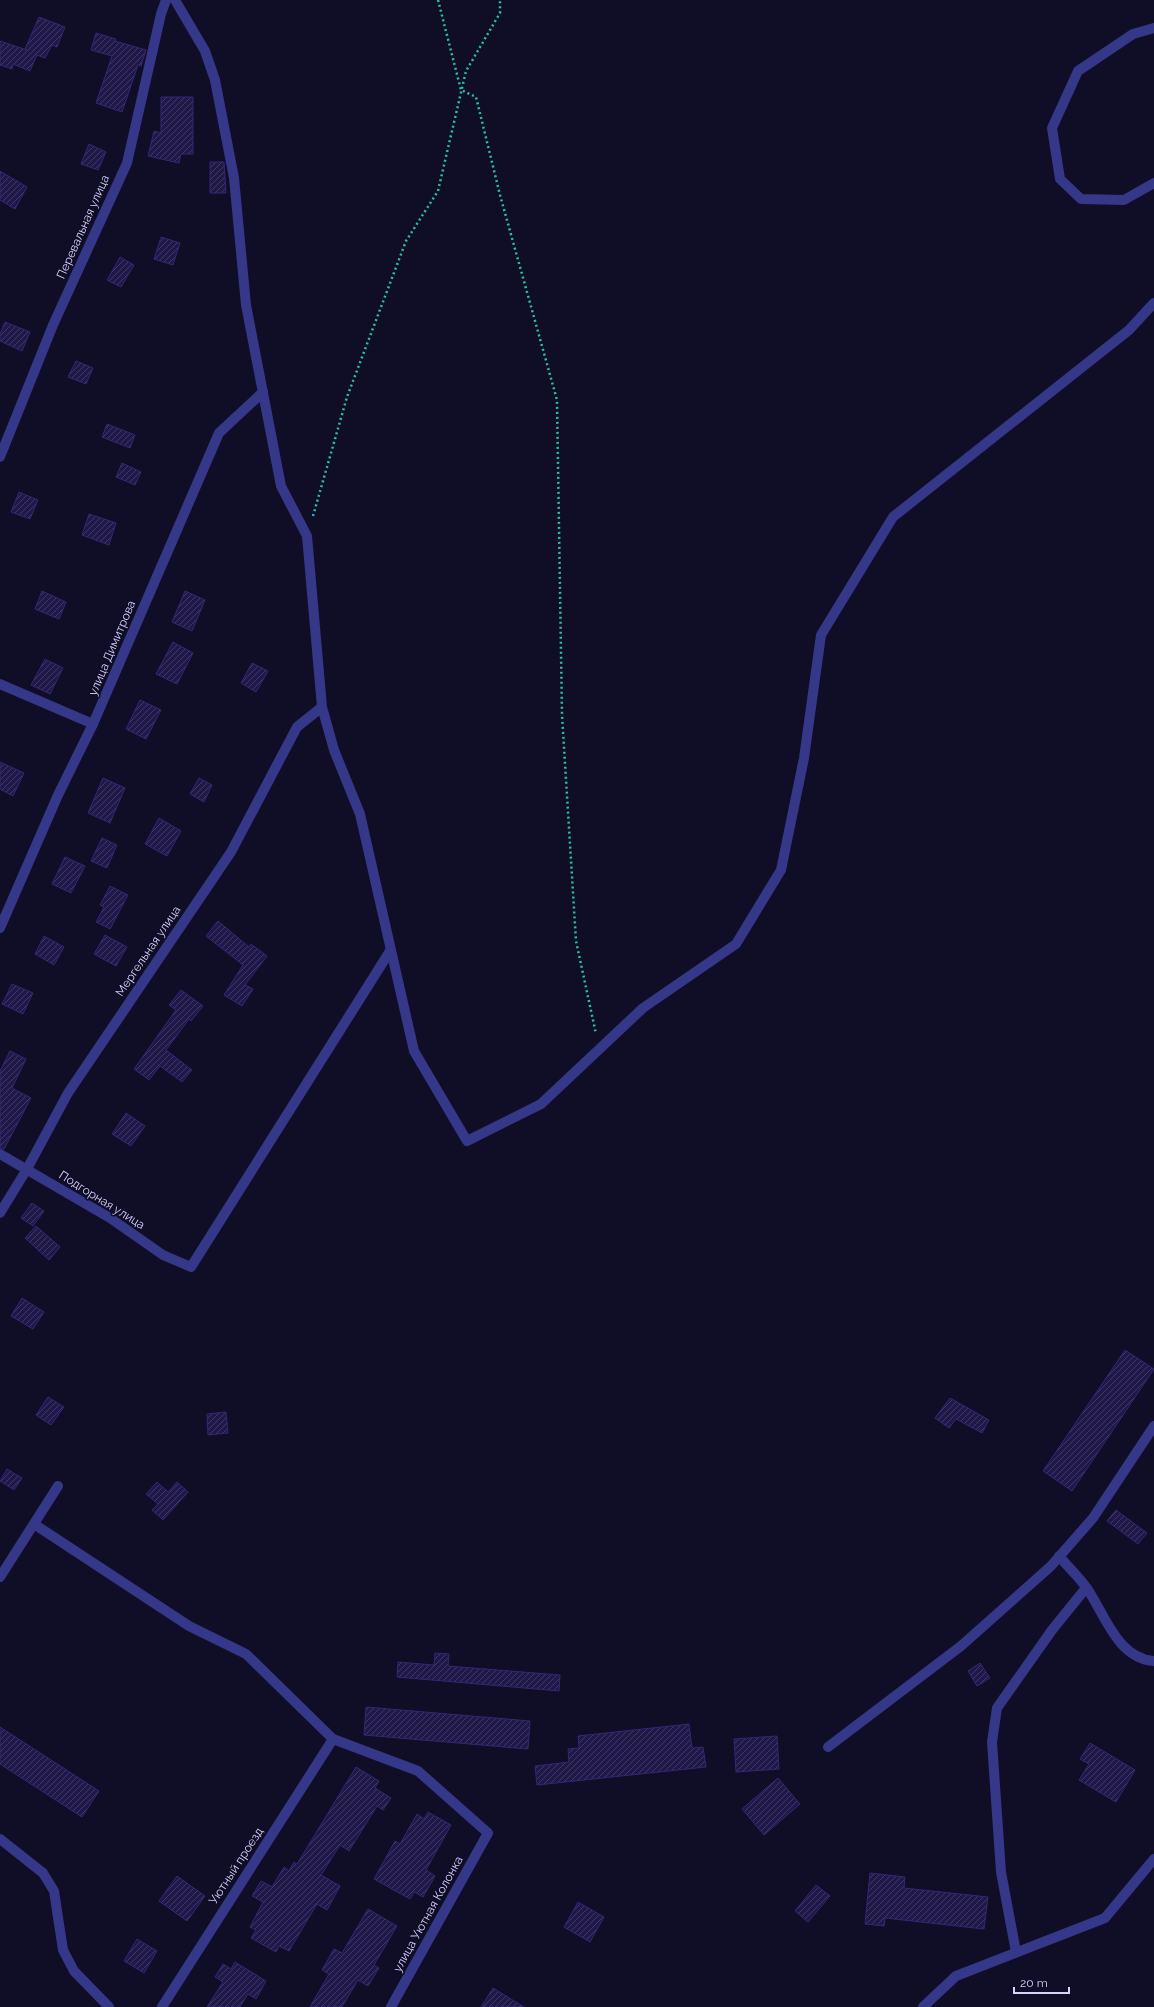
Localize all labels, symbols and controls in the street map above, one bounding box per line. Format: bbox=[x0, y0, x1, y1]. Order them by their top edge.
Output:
street label: Перевальная улица bbox=[54, 173, 112, 281]
street label: улица Димитрова bbox=[86, 598, 138, 698]
street label: Мергельная улица bbox=[113, 903, 183, 999]
street label: Подгорная улица bbox=[57, 1168, 147, 1232]
street label: Уютный проезд bbox=[206, 1825, 266, 1907]
street label: улица Уютная Колонка bbox=[390, 1854, 466, 1974]
scale bar bbox=[1014, 1969, 1069, 1995]
text: 20 m bbox=[1020, 1976, 1048, 1990]

